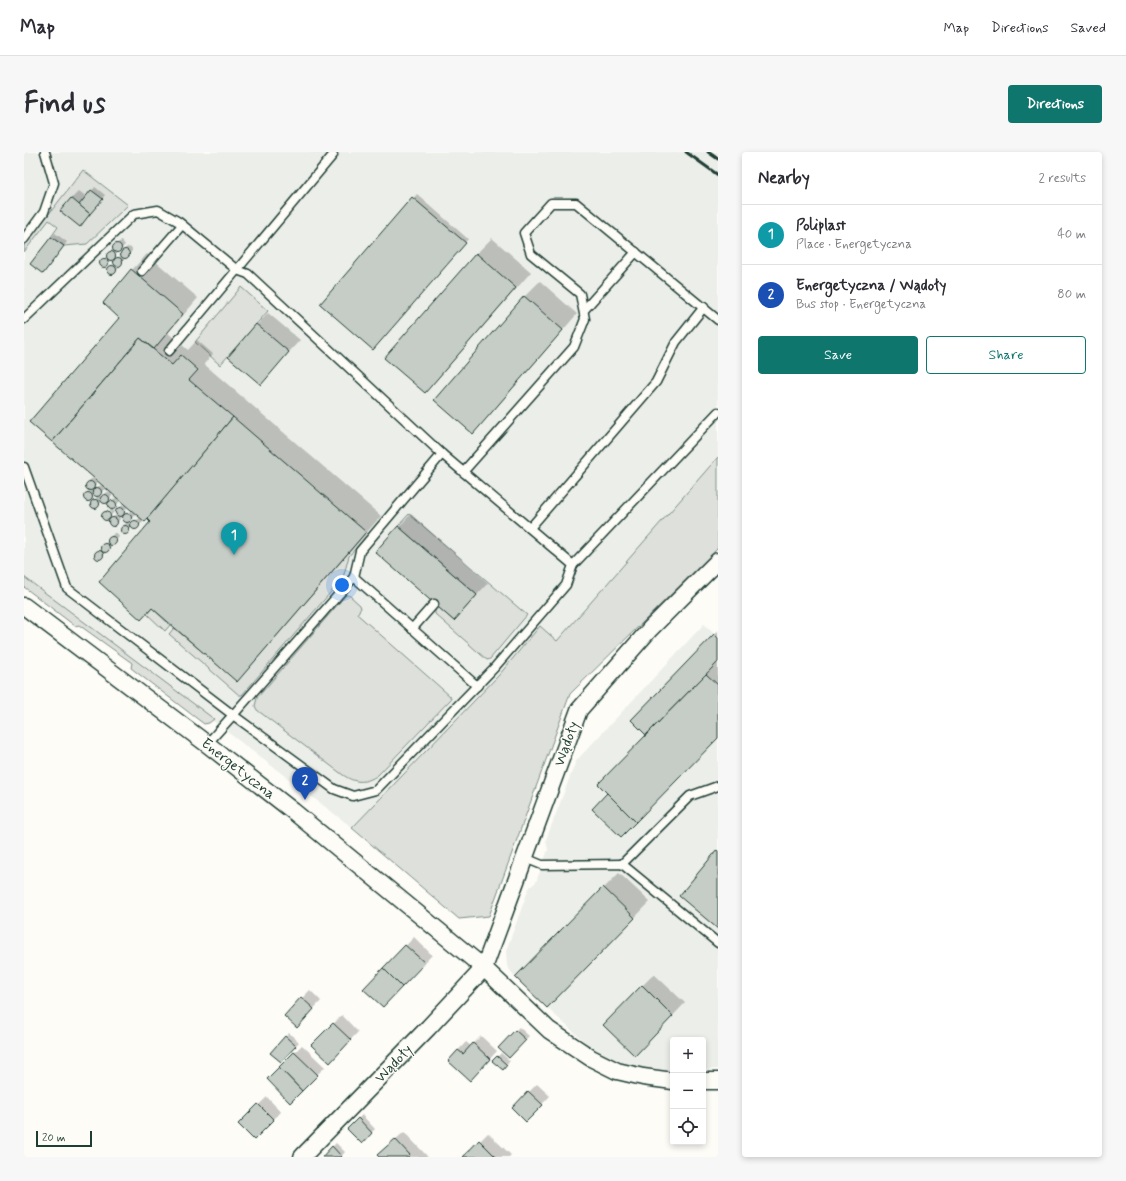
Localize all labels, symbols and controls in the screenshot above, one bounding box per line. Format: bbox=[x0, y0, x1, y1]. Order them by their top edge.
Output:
text: Map bbox=[20, 15, 55, 40]
text: Map bbox=[943, 19, 969, 37]
text: Directions bbox=[991, 19, 1049, 37]
text: Saved bbox=[1071, 19, 1106, 37]
button: Directions bbox=[1008, 85, 1102, 123]
text: Find us bbox=[24, 86, 105, 123]
text: Nearby bbox=[758, 167, 810, 189]
text: 2 results bbox=[1039, 170, 1086, 187]
text: Poliplast bbox=[796, 216, 846, 236]
text: 1 bbox=[768, 226, 774, 243]
text: 40 m bbox=[1057, 226, 1086, 243]
text: Place · Energetyczna bbox=[796, 236, 912, 253]
text: Energetyczna / Wądoły bbox=[796, 276, 946, 296]
text: 2 bbox=[768, 286, 774, 303]
text: 80 m bbox=[1057, 286, 1086, 303]
text: Bus stop · Energetyczna bbox=[796, 296, 926, 313]
button: Save bbox=[758, 336, 918, 374]
button: Share bbox=[926, 336, 1086, 374]
pin: 1 bbox=[221, 522, 247, 555]
your location bbox=[332, 575, 352, 595]
street label: Wądoły bbox=[550, 719, 584, 769]
street label: Energetyczna bbox=[196, 734, 280, 805]
pin: 2 bbox=[292, 767, 318, 800]
map controls bbox=[670, 1037, 706, 1145]
button: + bbox=[670, 1037, 706, 1073]
street label: Wądoły bbox=[371, 1040, 417, 1088]
button: − bbox=[670, 1073, 706, 1109]
button: locate bbox=[670, 1109, 706, 1145]
scale bar bbox=[36, 1129, 92, 1148]
text: 20 m bbox=[42, 1131, 65, 1145]

